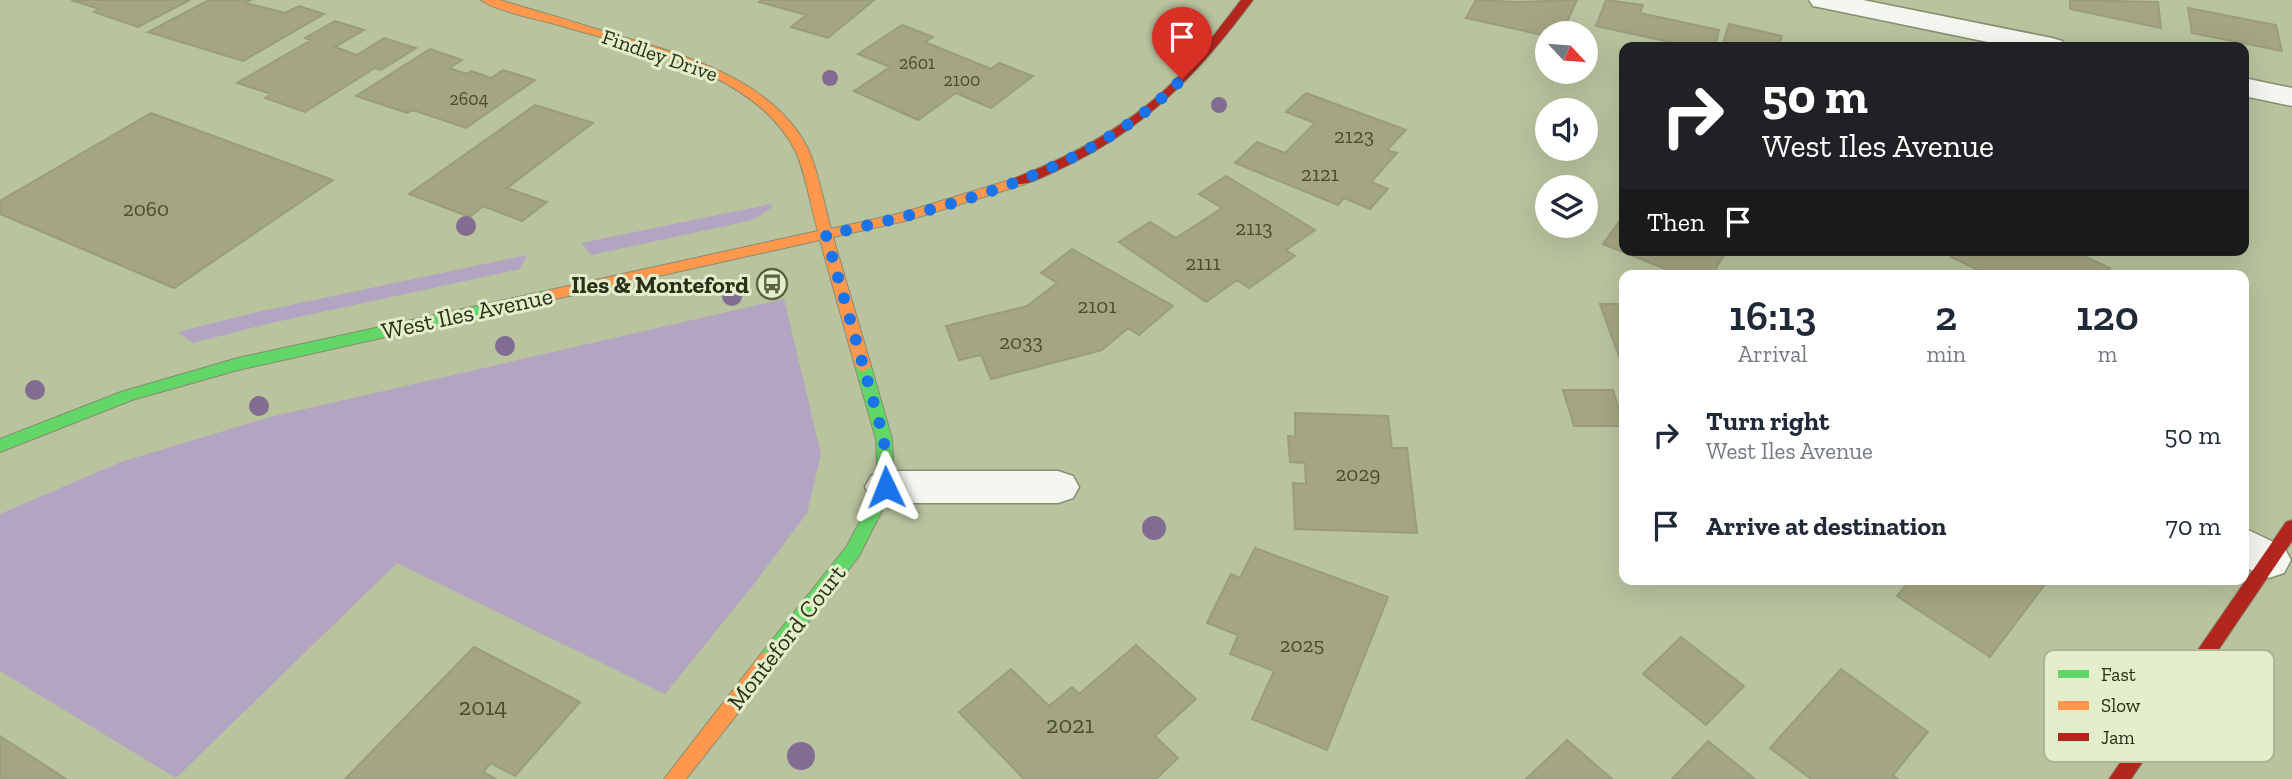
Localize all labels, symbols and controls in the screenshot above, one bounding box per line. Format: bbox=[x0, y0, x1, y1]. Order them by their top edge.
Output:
pin bbox=[1152, 7, 1212, 79]
icon: arrive bbox=[1163, 18, 1201, 56]
north arrow bbox=[1535, 21, 1598, 84]
map controls bbox=[1535, 21, 1598, 238]
street label: Findley Drive bbox=[599, 24, 721, 87]
house number: 2601 bbox=[899, 52, 935, 74]
text: 50 m bbox=[1762, 67, 1868, 126]
house number: 2100 bbox=[944, 69, 980, 91]
icon: right bbox=[1647, 70, 1738, 161]
house number: 2604 bbox=[450, 88, 489, 110]
button: sound bbox=[1535, 98, 1598, 161]
house number: 2123 bbox=[1334, 123, 1374, 148]
text: West Iles Avenue bbox=[1762, 127, 1994, 165]
house number: 2121 bbox=[1301, 161, 1339, 186]
button: layers bbox=[1535, 175, 1598, 238]
house number: 2060 bbox=[123, 196, 169, 221]
icon: arrive bbox=[1719, 203, 1757, 241]
text: Then bbox=[1647, 206, 1705, 238]
house number: 2113 bbox=[1235, 215, 1273, 240]
house number: 2111 bbox=[1185, 250, 1221, 275]
bus stop icon: Iles & Monteford bbox=[755, 267, 789, 301]
place label: Iles & Monteford bbox=[571, 270, 749, 299]
street label: West Iles Avenue bbox=[379, 281, 555, 345]
text: 16:13 bbox=[1729, 290, 1816, 341]
text: 2 bbox=[1935, 290, 1957, 341]
text: 120 bbox=[2076, 290, 2139, 341]
house number: 2101 bbox=[1077, 293, 1117, 318]
house number: 2033 bbox=[999, 329, 1043, 354]
text: Arrival bbox=[1738, 340, 1807, 368]
text: min bbox=[1926, 340, 1966, 368]
text: m bbox=[2098, 340, 2117, 368]
text: Turn right bbox=[1706, 405, 1829, 437]
icon: right bbox=[1647, 416, 1685, 454]
text: 50 m bbox=[2164, 419, 2221, 451]
text: West Iles Avenue bbox=[1706, 437, 1873, 465]
position arrow bbox=[849, 450, 923, 524]
house number: 2029 bbox=[1336, 461, 1380, 486]
icon: arrive bbox=[1647, 507, 1685, 545]
text: Arrive at destination bbox=[1706, 510, 1946, 542]
text: 70 m bbox=[2165, 510, 2221, 542]
street label: Monteford Court bbox=[721, 559, 852, 715]
house number: 2025 bbox=[1280, 632, 1324, 657]
legend bbox=[2044, 650, 2274, 762]
text: Fast bbox=[2101, 663, 2136, 686]
house number: 2014 bbox=[459, 692, 507, 721]
text: Slow bbox=[2101, 694, 2141, 717]
house number: 2021 bbox=[1046, 710, 1094, 739]
text: Jam bbox=[2101, 726, 2135, 749]

